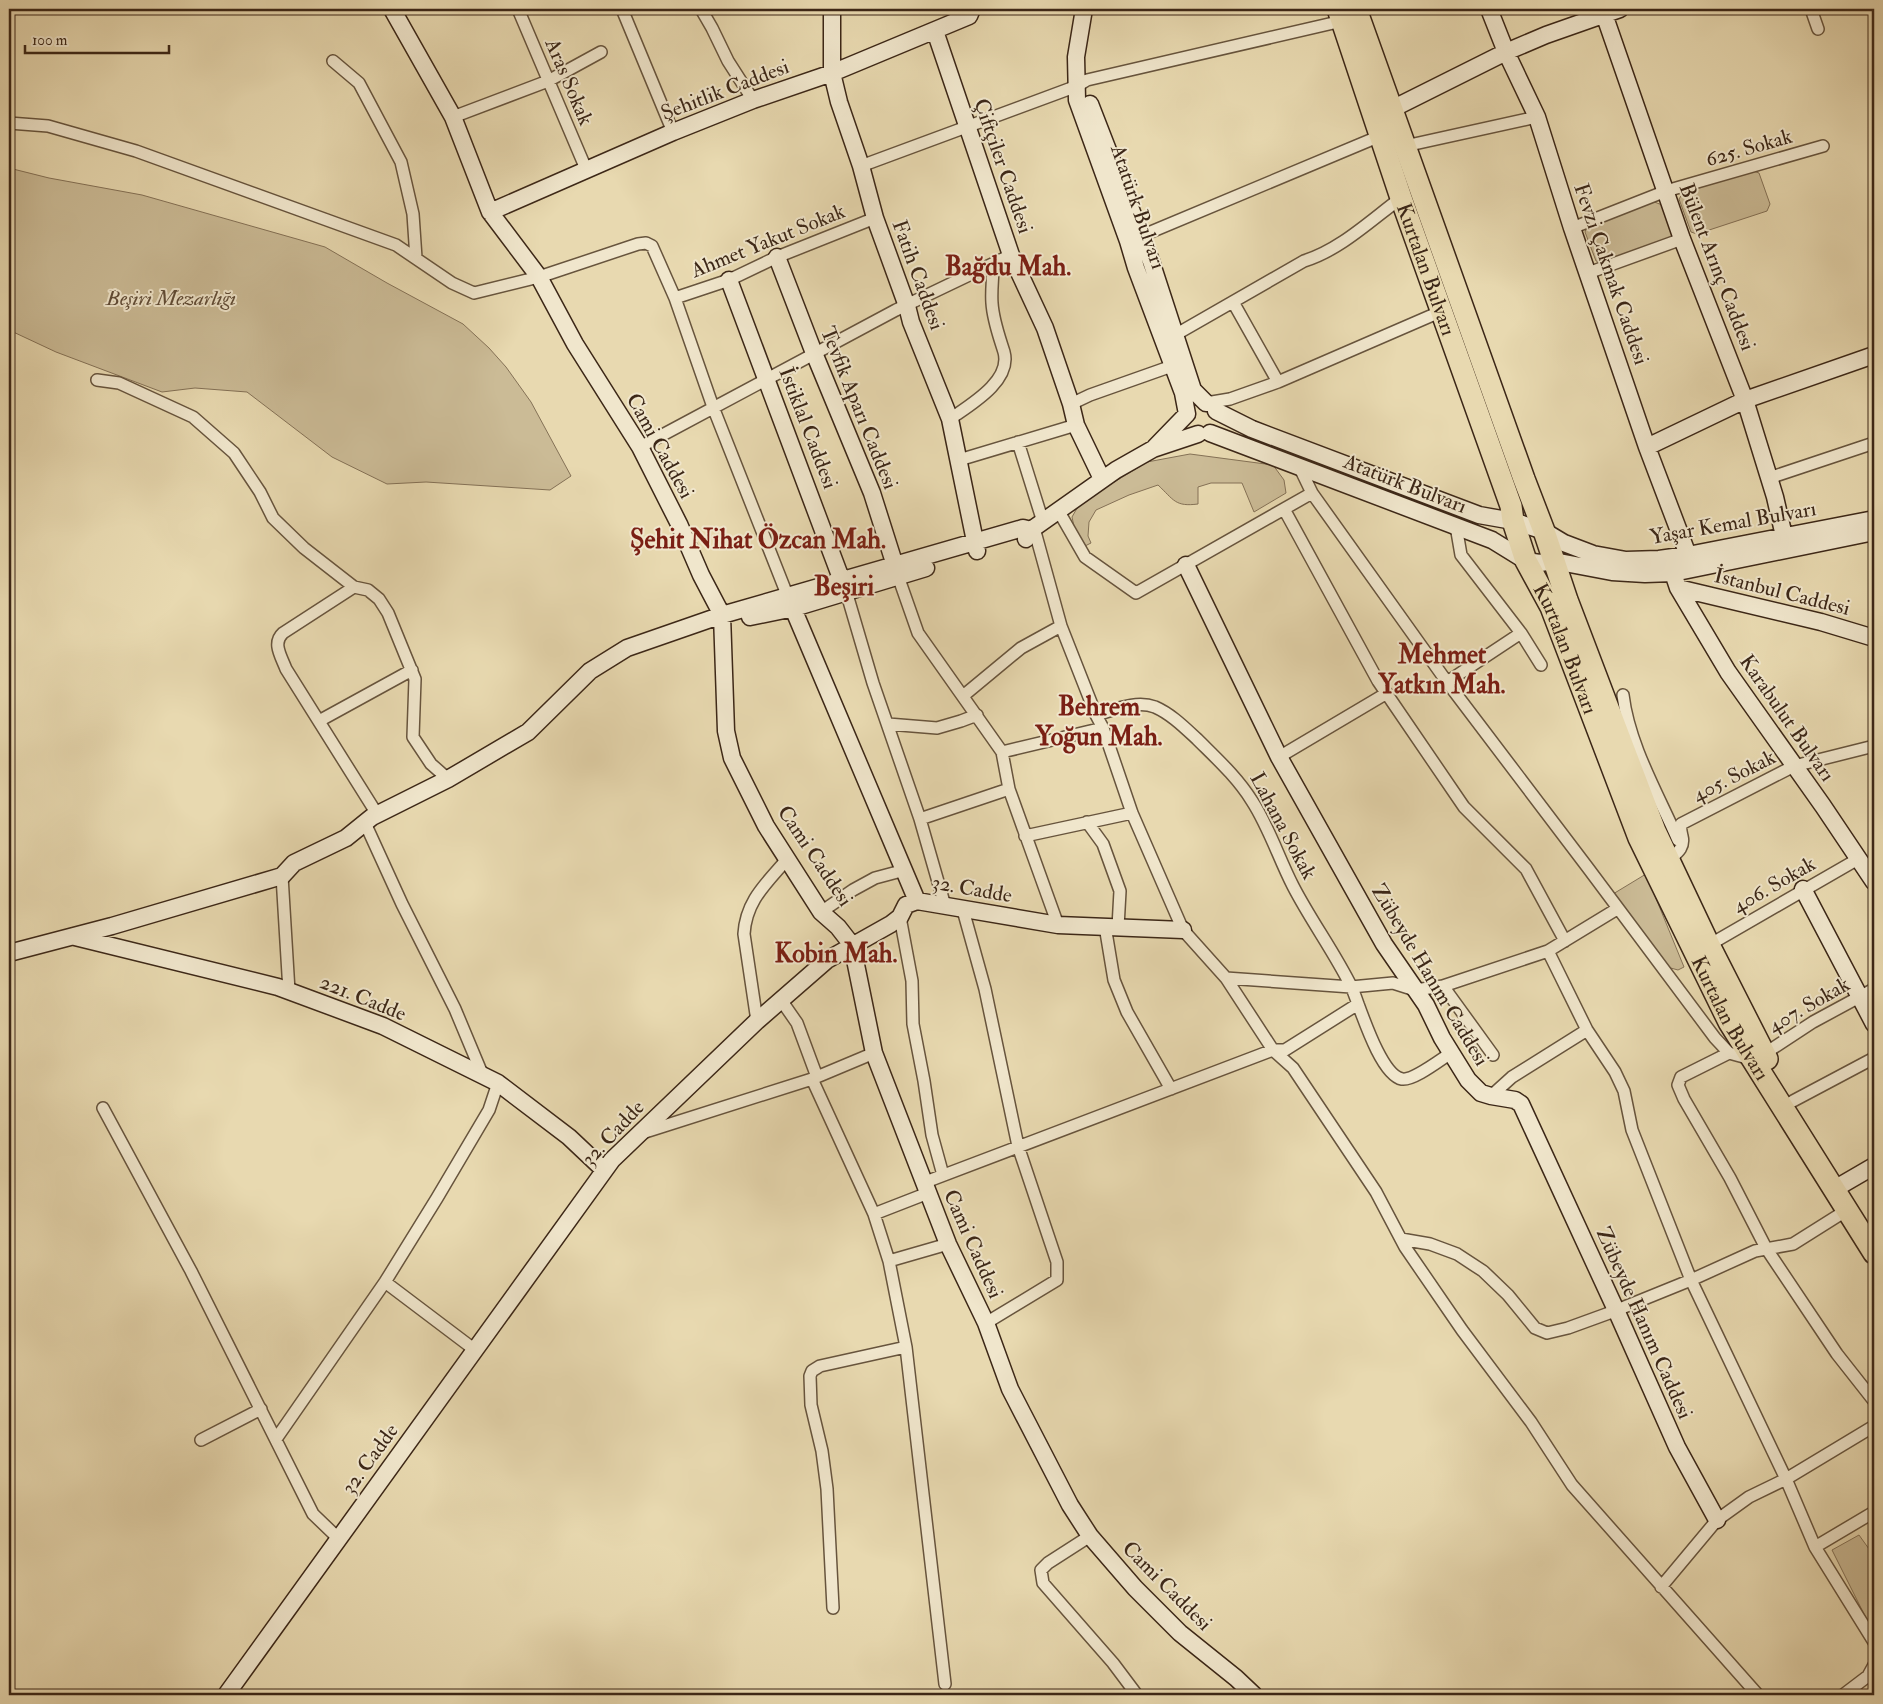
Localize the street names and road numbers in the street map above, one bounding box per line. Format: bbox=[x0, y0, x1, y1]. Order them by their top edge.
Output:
street label: Aras Sokak bbox=[538, 34, 599, 129]
street label: Şehitlik Caddesi bbox=[657, 53, 793, 127]
street label: Çiftçiler Caddesi bbox=[967, 95, 1039, 237]
street label: 625. Sokak bbox=[1703, 123, 1795, 173]
street label: Atatürk Bulvarı bbox=[1104, 140, 1172, 273]
street label: Bülent Arınç Caddesi bbox=[1673, 179, 1762, 355]
street label: Fevzi Çakmak Caddesi bbox=[1567, 180, 1655, 369]
street label: Ahmet Yakut Sokak bbox=[686, 198, 849, 285]
street label: Kurtalan Bulvarı bbox=[1390, 199, 1463, 340]
street label: Fatih Caddesi bbox=[886, 216, 951, 334]
street label: Tevfik Aparı Caddesi bbox=[814, 323, 904, 494]
street label: İstiklal Caddesi bbox=[772, 363, 844, 493]
street label: Cami Caddesi bbox=[620, 389, 700, 504]
street label: Atatürk Bulvarı bbox=[1339, 448, 1471, 520]
street label: Yaşar Kemal Bulvarı bbox=[1648, 495, 1819, 551]
street label: İstanbul Caddesi bbox=[1711, 562, 1853, 622]
street label: Kurtalan Bulvarı bbox=[1527, 578, 1604, 718]
street label: Karabulut Bulvarı bbox=[1733, 649, 1841, 787]
street label: 405. Sokak bbox=[1688, 744, 1780, 808]
street label: Lahana Sokak bbox=[1243, 768, 1323, 884]
street label: Cami Caddesi bbox=[771, 800, 859, 912]
street label: 406. Sokak bbox=[1728, 850, 1820, 920]
street label: 32. Cadde bbox=[930, 869, 1014, 909]
street label: Zübeyde Hanım Caddesi bbox=[1365, 879, 1495, 1071]
street label: Kurtalan Bulvarı bbox=[1685, 951, 1776, 1086]
street label: 221. Cadde bbox=[316, 969, 410, 1028]
street label: 407. Sokak bbox=[1763, 971, 1855, 1039]
street label: 32. Cadde bbox=[576, 1094, 651, 1172]
street label: Cami Caddesi bbox=[937, 1185, 1009, 1303]
street label: Zübeyde Hanım Caddesi bbox=[1590, 1223, 1699, 1424]
street label: 32. Cadde bbox=[335, 1418, 405, 1500]
street label: Cami Caddesi bbox=[1116, 1535, 1218, 1637]

